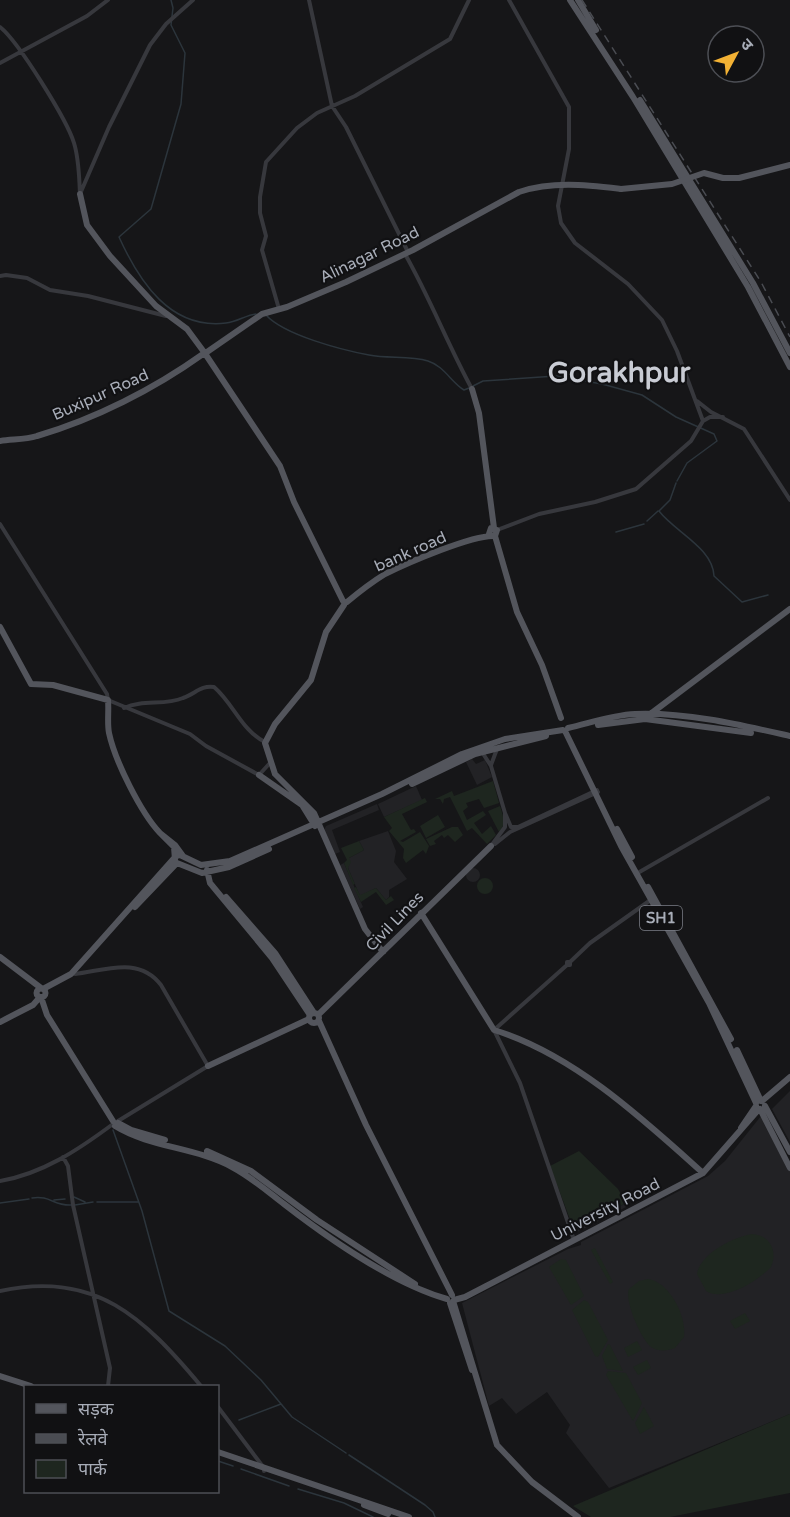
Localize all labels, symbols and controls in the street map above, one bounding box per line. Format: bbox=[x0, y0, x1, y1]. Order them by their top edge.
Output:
north arrow bbox=[706, 24, 766, 84]
text: उ bbox=[736, 35, 758, 55]
street label: Alinagar Road bbox=[316, 222, 422, 288]
district label: Gorakhpur bbox=[548, 356, 691, 390]
street label: Buxipur Road bbox=[49, 365, 152, 425]
street label: bank road bbox=[371, 527, 449, 577]
street label: Civil Lines bbox=[361, 888, 428, 956]
road number: SH1 bbox=[640, 906, 682, 930]
street label: University Road bbox=[548, 1174, 663, 1246]
legend bbox=[24, 1385, 219, 1493]
text: सड़क bbox=[78, 1398, 115, 1420]
text: रेलवे bbox=[77, 1428, 109, 1450]
text: पार्क bbox=[78, 1458, 108, 1480]

